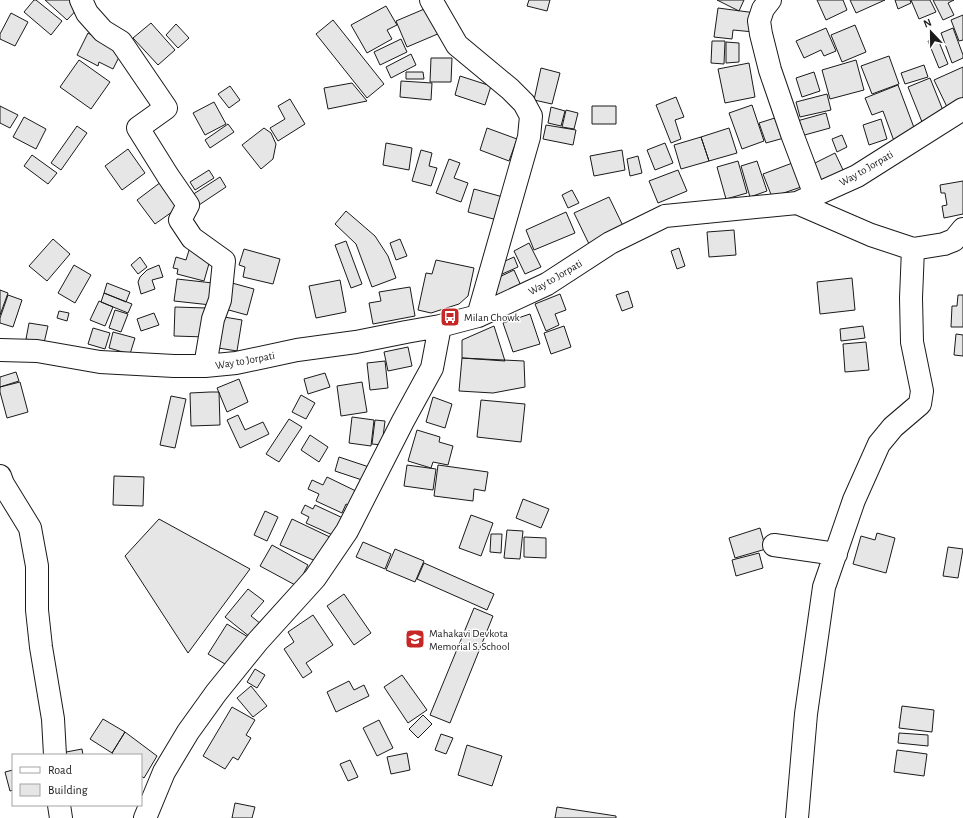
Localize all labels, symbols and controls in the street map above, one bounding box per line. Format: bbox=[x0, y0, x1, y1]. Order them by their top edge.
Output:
north arrow bbox=[911, 12, 951, 52]
text: N bbox=[922, 17, 933, 30]
street label: Way to Jorpati bbox=[837, 149, 895, 188]
street label: Way to Jorpati bbox=[526, 258, 584, 297]
bus stop icon: Milan Chowk bbox=[439, 306, 461, 328]
place label: Milan Chowk bbox=[464, 312, 520, 323]
street label: Way to Jorpati bbox=[215, 350, 276, 371]
school or university icon: Mahakavi Devkota Memorial S. School bbox=[404, 628, 426, 650]
place label: Mahakavi Devkota Memorial S. School bbox=[429, 628, 510, 652]
legend bbox=[12, 754, 142, 806]
text: Road bbox=[48, 764, 72, 776]
text: Building bbox=[48, 784, 88, 796]

